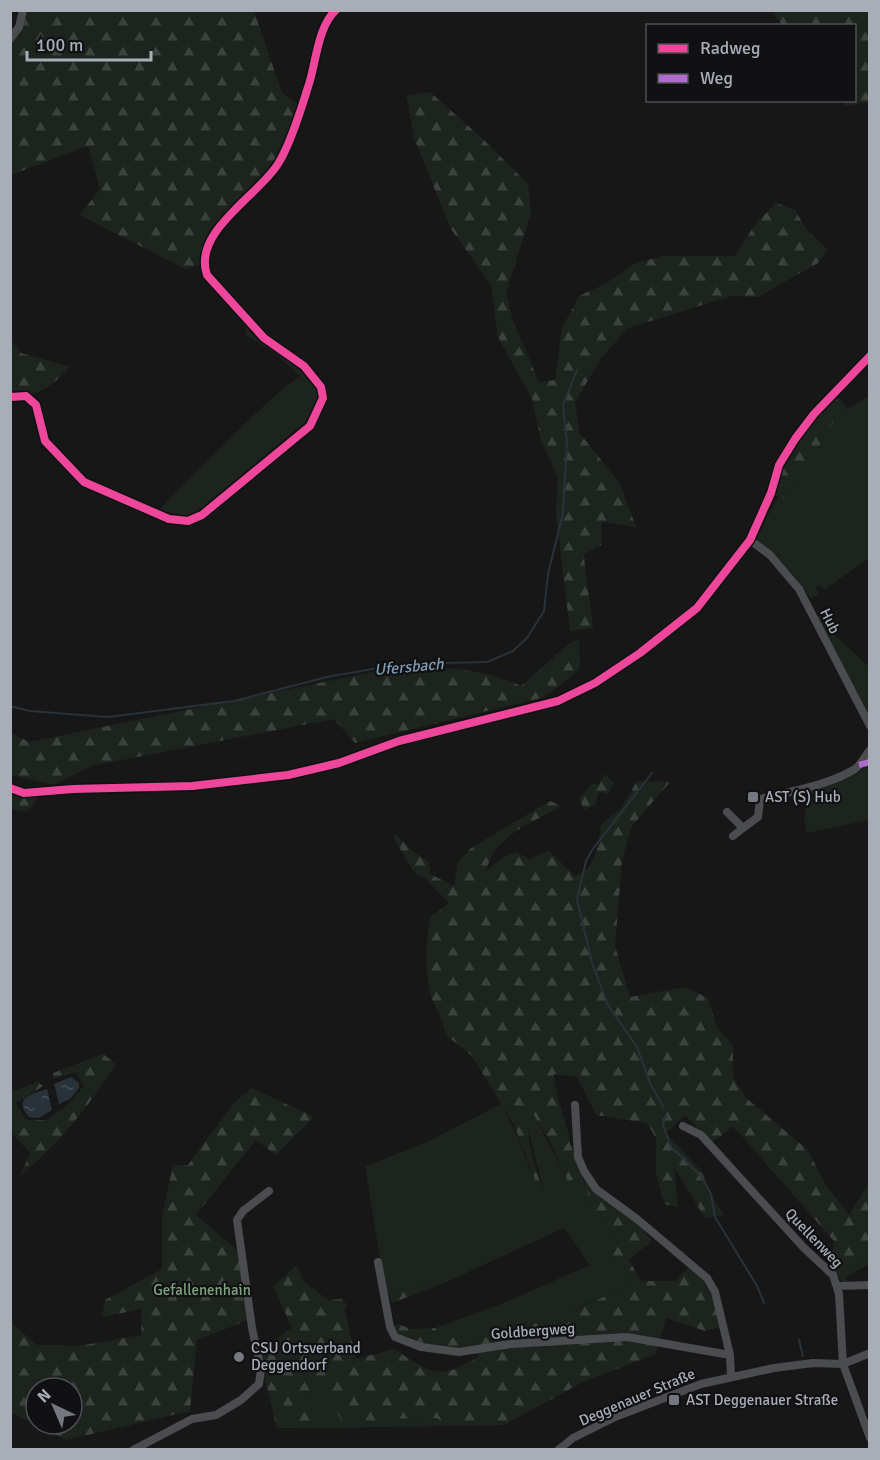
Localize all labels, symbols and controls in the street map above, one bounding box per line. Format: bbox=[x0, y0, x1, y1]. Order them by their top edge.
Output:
scale bar bbox=[27, 24, 152, 62]
legend bbox=[646, 24, 856, 102]
text: 100 m bbox=[36, 34, 83, 56]
text: Radweg bbox=[700, 37, 761, 59]
text: Weg bbox=[700, 67, 733, 89]
street label: Hub bbox=[816, 605, 844, 637]
water label: Ufersbach bbox=[374, 654, 446, 680]
place label: AST (S) Hub bbox=[765, 788, 841, 806]
marker: AST (S) Hub bbox=[746, 790, 760, 804]
street label: Quellenweg bbox=[781, 1205, 847, 1271]
park label: Gefallenenhain bbox=[153, 1281, 251, 1299]
street label: Goldbergweg bbox=[490, 1319, 576, 1343]
place label: CSU Ortsverband Deggendorf bbox=[251, 1339, 361, 1374]
marker: CSU Ortsverband Deggendorf bbox=[232, 1350, 246, 1364]
street label: Deggenauer Straße bbox=[576, 1364, 698, 1430]
north arrow bbox=[24, 1376, 84, 1436]
text: N bbox=[33, 1385, 55, 1407]
place label: AST Deggenauer Straße bbox=[686, 1391, 838, 1409]
marker: AST Deggenauer Straße bbox=[667, 1393, 681, 1407]

